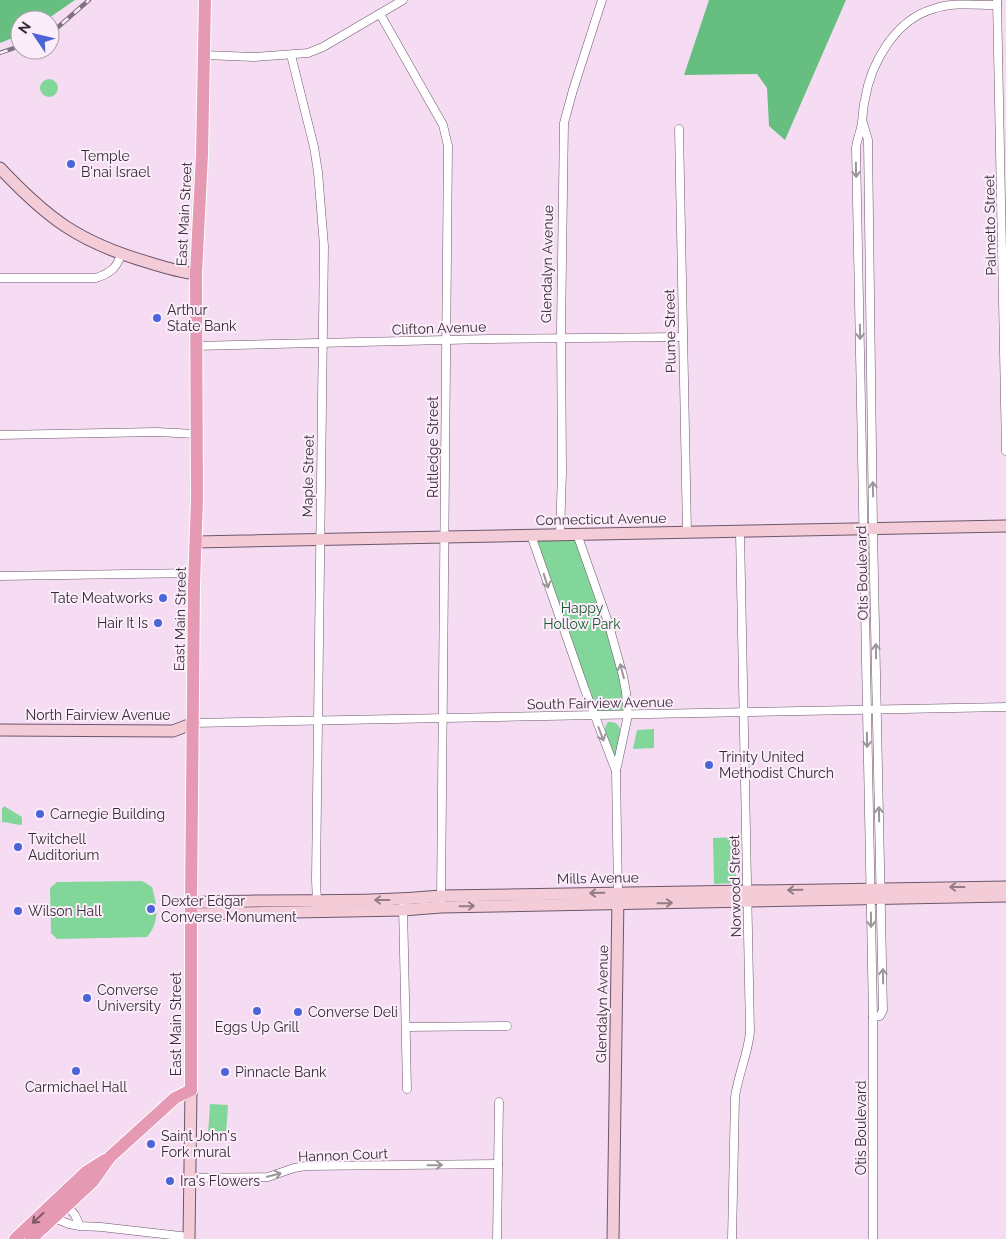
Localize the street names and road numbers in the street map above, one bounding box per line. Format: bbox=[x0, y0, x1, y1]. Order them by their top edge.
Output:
street label: East Main Street bbox=[173, 161, 195, 267]
street label: Palmetto Street bbox=[981, 174, 999, 276]
street label: Glendalyn Avenue bbox=[538, 205, 556, 323]
street label: Plume Street bbox=[661, 288, 679, 373]
street label: Clifton Avenue bbox=[392, 318, 486, 338]
street label: Rutledge Street bbox=[425, 396, 441, 498]
street label: Maple Street bbox=[299, 434, 317, 518]
street label: Connecticut Avenue bbox=[535, 510, 667, 528]
street label: Otis Boulevard bbox=[853, 526, 871, 620]
street label: East Main Street bbox=[171, 566, 189, 671]
street label: South Fairview Avenue bbox=[527, 694, 673, 712]
street label: North Fairview Avenue bbox=[25, 707, 171, 723]
street label: Norwood Street bbox=[726, 834, 744, 938]
street label: Mills Avenue bbox=[557, 869, 639, 887]
street label: Glendalyn Avenue bbox=[593, 945, 611, 1063]
street label: East Main Street bbox=[168, 971, 184, 1076]
street label: Otis Boulevard bbox=[853, 1081, 869, 1175]
street label: Hannon Court bbox=[298, 1145, 389, 1165]

